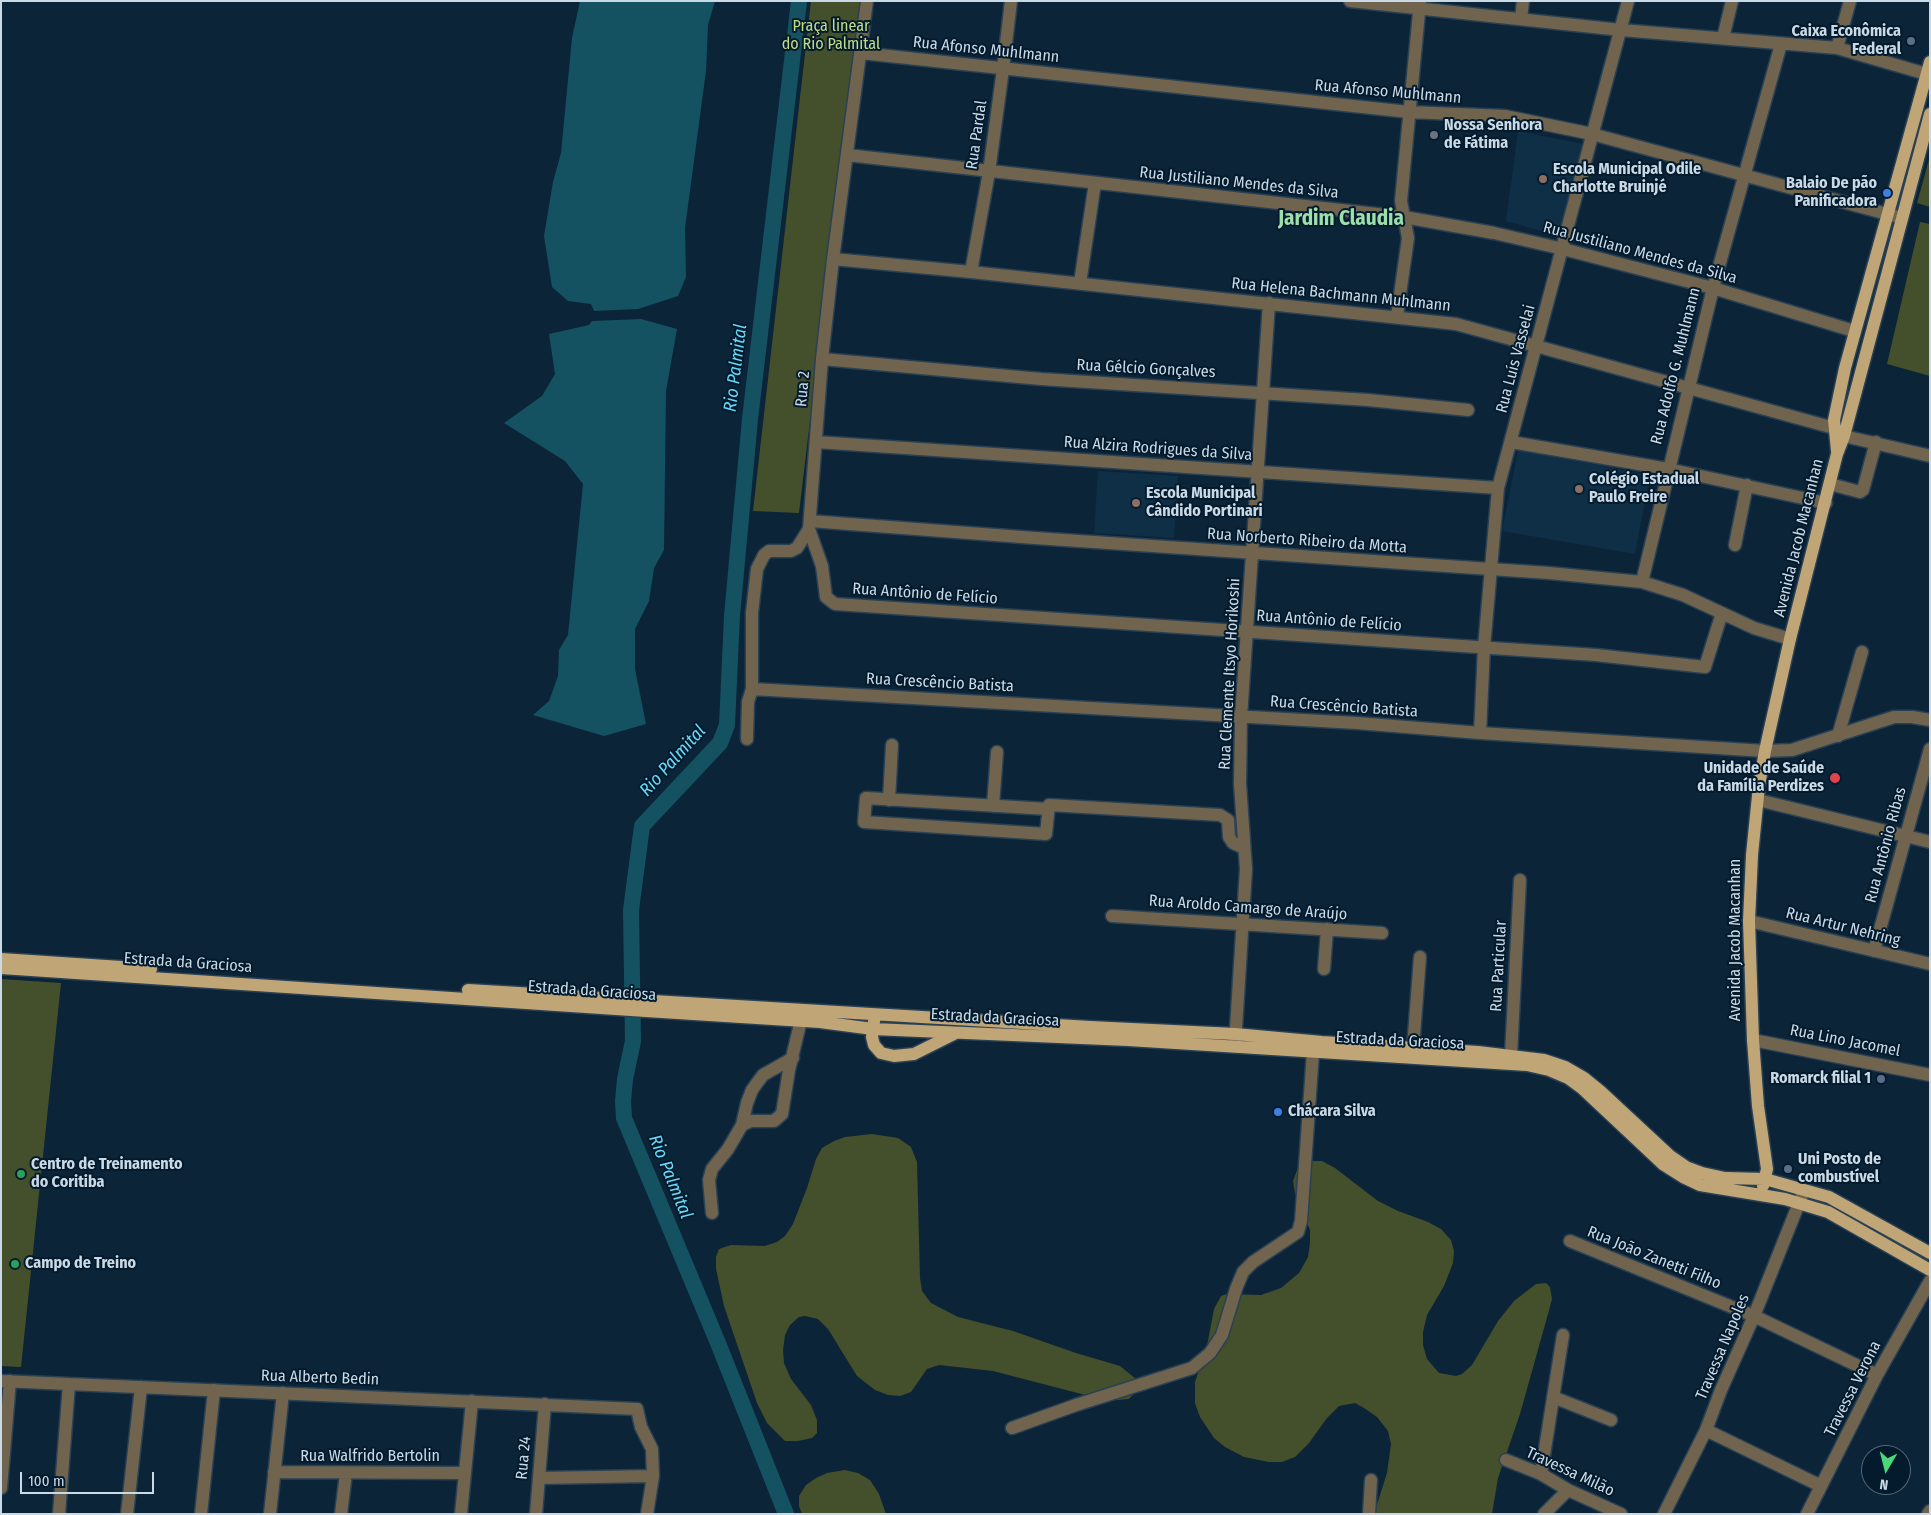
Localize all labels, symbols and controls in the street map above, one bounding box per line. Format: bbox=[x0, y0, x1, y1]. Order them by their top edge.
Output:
park label: Praça linear do Rio Palmital bbox=[782, 17, 880, 55]
place label: Caixa Econômica Federal bbox=[1792, 22, 1901, 60]
street label: Rua Afonso Muhlmann bbox=[912, 33, 1060, 67]
marker: Caixa Econômica Federal bbox=[1905, 35, 1917, 47]
street label: Rua Afonso Muhlmann bbox=[1314, 76, 1462, 108]
street label: Rua Pardal bbox=[963, 99, 991, 171]
place label: Nossa Senhora de Fátima bbox=[1444, 116, 1542, 154]
marker: Nossa Senhora de Fátima bbox=[1428, 129, 1440, 141]
place label: Escola Municipal Odile Charlotte Bruinjé bbox=[1553, 160, 1701, 198]
street label: Rua Justiliano Mendes da Silva bbox=[1139, 163, 1339, 203]
marker: Escola Municipal Odile Charlotte Bruinjé bbox=[1537, 173, 1549, 185]
place label: Balaio De pão Panificadora bbox=[1786, 174, 1877, 212]
marker: Balaio De pão Panificadora bbox=[1881, 187, 1893, 199]
district label: Jardim Claudia bbox=[1278, 206, 1404, 232]
street label: Rua Justiliano Mendes da Silva bbox=[1541, 218, 1739, 288]
street label: Rua Helena Bachmann Muhlmann bbox=[1230, 274, 1452, 316]
street label: Rua Adolfo G. Muhlmann bbox=[1647, 286, 1705, 446]
street label: Rua Luís Vasselai bbox=[1492, 303, 1540, 415]
water label: Rio Palmital bbox=[720, 323, 752, 413]
street label: Rua Gélcio Gonçalves bbox=[1076, 356, 1216, 382]
street label: Rua 2 bbox=[792, 370, 814, 408]
street label: Rua Alzira Rodrigues da Silva bbox=[1063, 433, 1253, 465]
street label: Avenida Jacob Macanhan bbox=[1770, 457, 1828, 619]
place label: Colégio Estadual Paulo Freire bbox=[1589, 470, 1699, 508]
marker: Colégio Estadual Paulo Freire bbox=[1573, 483, 1585, 495]
place label: Escola Municipal Cândido Portinari bbox=[1146, 484, 1263, 522]
marker: Escola Municipal Cândido Portinari bbox=[1130, 497, 1142, 509]
street label: Rua Norberto Ribeiro da Motta bbox=[1206, 524, 1408, 558]
street label: Rua Clemente Itsyo Horikoshi bbox=[1215, 578, 1245, 770]
street label: Rua Antônio de Felício bbox=[852, 579, 998, 609]
street label: Rua Antônio de Felício bbox=[1256, 606, 1402, 636]
street label: Rua Crescêncio Batista bbox=[866, 670, 1014, 696]
street label: Rua Crescêncio Batista bbox=[1269, 692, 1419, 722]
water label: Rio Palmital bbox=[635, 721, 711, 801]
place label: Unidade de Saúde da Família Perdizes bbox=[1697, 759, 1824, 797]
marker: Unidade de Saúde da Família Perdizes bbox=[1828, 771, 1842, 785]
street label: Rua Antônio Ribas bbox=[1861, 785, 1911, 905]
street label: Avenida Jacob Macanhan bbox=[1726, 859, 1746, 1021]
street label: Rua Aroldo Camargo de Araújo bbox=[1148, 891, 1348, 925]
street label: Rua Artur Nehring bbox=[1784, 904, 1902, 950]
street label: Rua Particular bbox=[1487, 920, 1511, 1012]
street label: Estrada da Graciosa bbox=[123, 949, 253, 977]
street label: Estrada da Graciosa bbox=[527, 977, 657, 1005]
street label: Estrada da Graciosa bbox=[930, 1005, 1060, 1031]
street label: Rua Lino Jacomel bbox=[1788, 1021, 1902, 1061]
street label: Estrada da Graciosa bbox=[1335, 1028, 1465, 1054]
place label: Romarck filial 1 bbox=[1770, 1069, 1871, 1089]
marker: Romarck filial 1 bbox=[1875, 1073, 1887, 1085]
place label: Chácara Silva bbox=[1288, 1102, 1376, 1122]
marker: Chácara Silva bbox=[1272, 1106, 1284, 1118]
water label: Rio Palmital bbox=[643, 1132, 697, 1222]
place label: Uni Posto de combustível bbox=[1798, 1150, 1881, 1188]
place label: Centro de Treinamento do Coritiba bbox=[31, 1155, 183, 1193]
marker: Uni Posto de combustível bbox=[1782, 1163, 1794, 1175]
marker: Centro de Treinamento do Coritiba bbox=[15, 1168, 27, 1180]
street label: Rua João Zanetti Filho bbox=[1584, 1222, 1724, 1294]
place label: Campo de Treino bbox=[25, 1254, 136, 1274]
marker: Campo de Treino bbox=[9, 1258, 21, 1270]
street label: Travessa Napoles bbox=[1692, 1291, 1754, 1403]
street label: Travessa Verona bbox=[1821, 1338, 1885, 1440]
street label: Rua Alberto Bedin bbox=[261, 1366, 379, 1390]
street label: Rua 24 bbox=[513, 1436, 535, 1480]
street label: Travessa Milão bbox=[1523, 1443, 1617, 1501]
north arrow bbox=[1861, 1445, 1911, 1495]
street label: Rua Walfrido Bertolin bbox=[300, 1447, 440, 1467]
scale bar bbox=[22, 1462, 156, 1494]
text: 100 m bbox=[28, 1472, 65, 1490]
text: N bbox=[1879, 1475, 1889, 1493]

